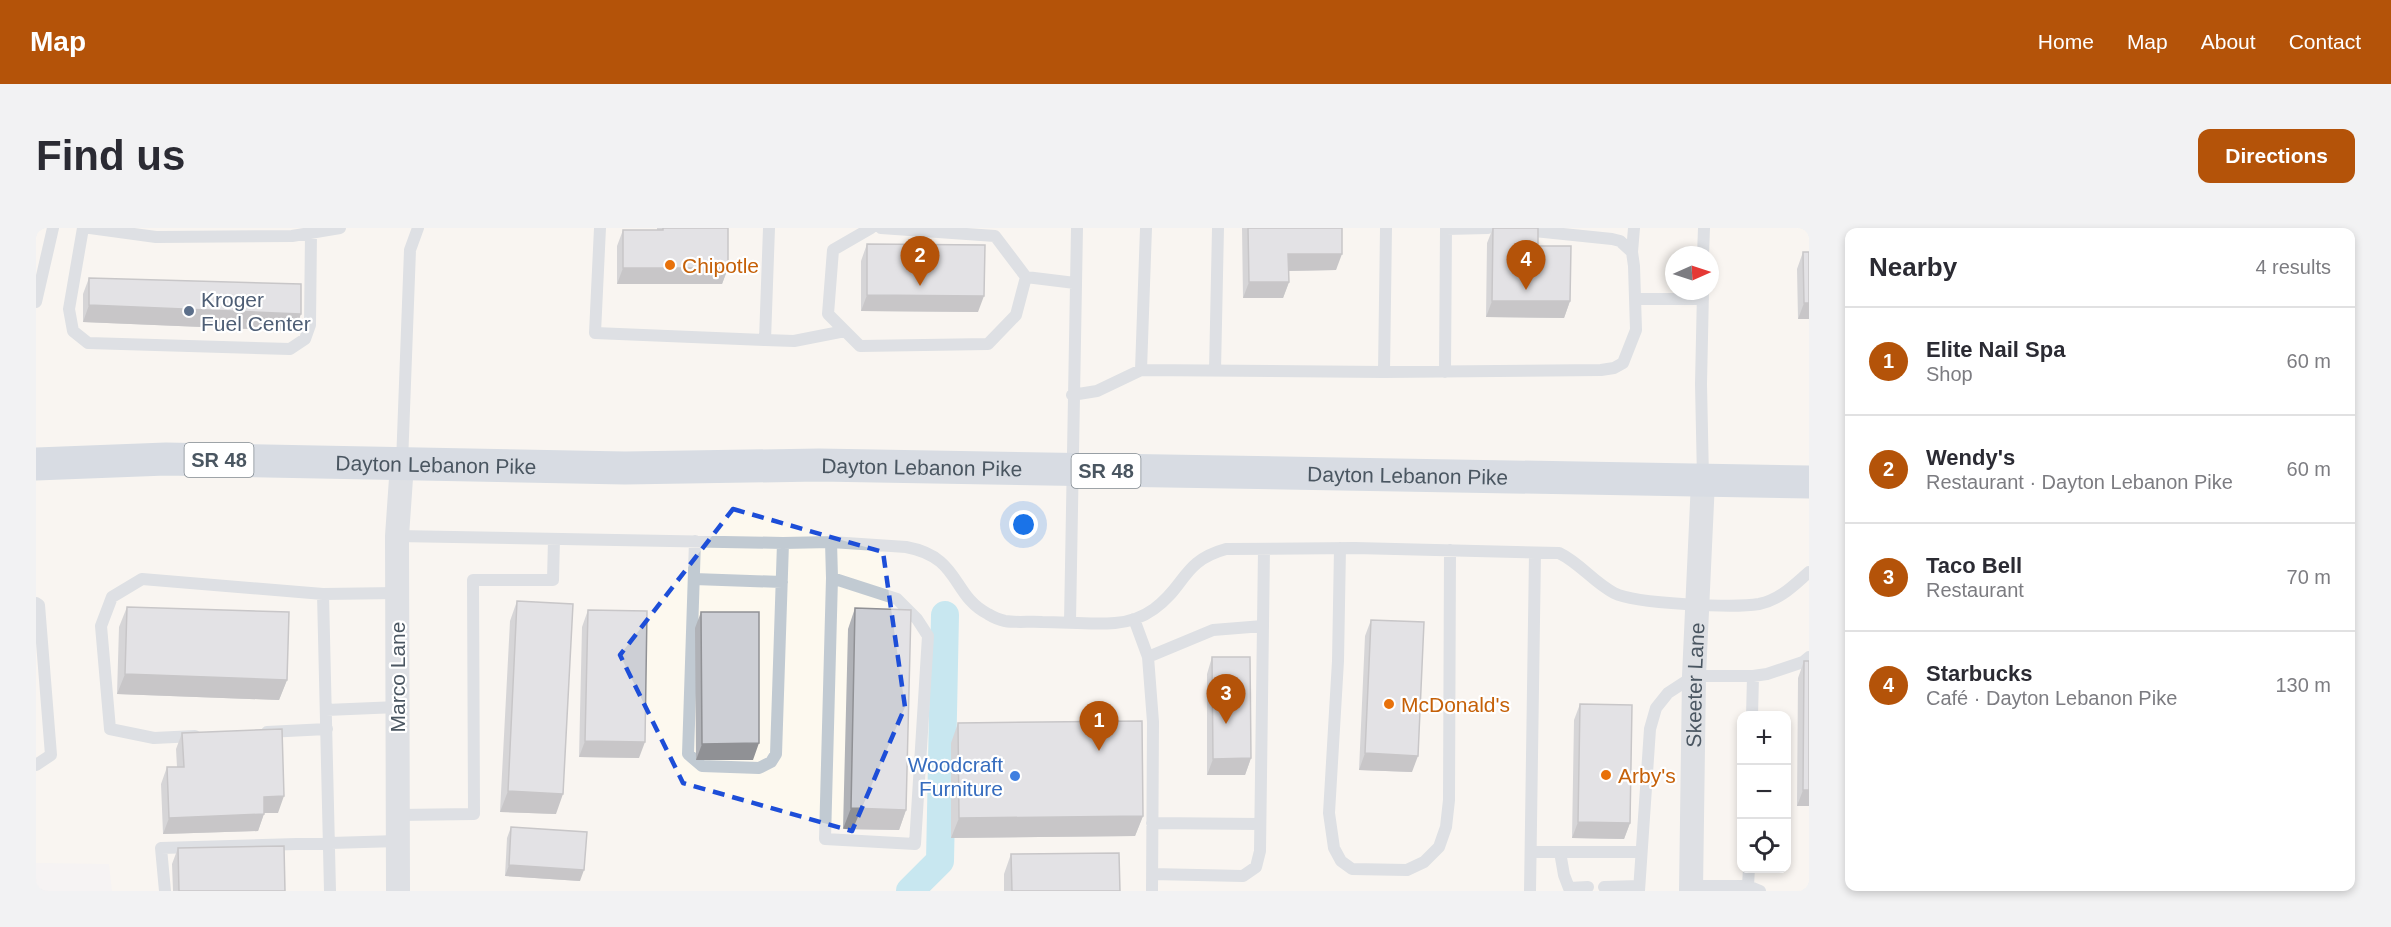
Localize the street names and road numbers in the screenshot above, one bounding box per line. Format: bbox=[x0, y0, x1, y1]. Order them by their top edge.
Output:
road number: SR 48 bbox=[184, 443, 254, 477]
street label: Dayton Lebanon Pike bbox=[335, 451, 537, 478]
street label: Dayton Lebanon Pike bbox=[821, 454, 1022, 480]
road number: SR 48 bbox=[1072, 454, 1140, 488]
street label: Dayton Lebanon Pike bbox=[1307, 462, 1508, 488]
street label: Marco Lane bbox=[386, 622, 409, 732]
street label: Skeeter Lane bbox=[1682, 622, 1708, 748]

